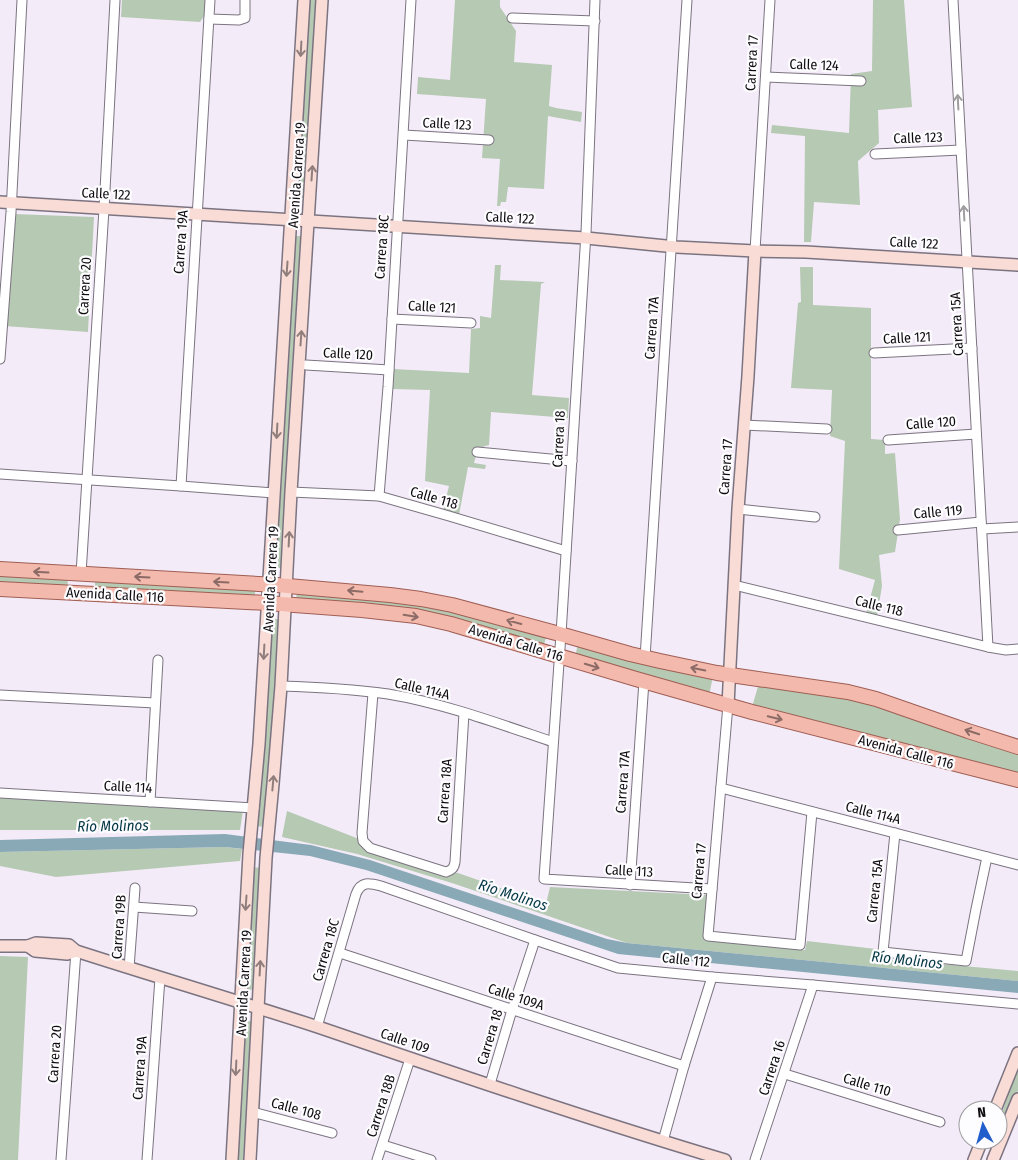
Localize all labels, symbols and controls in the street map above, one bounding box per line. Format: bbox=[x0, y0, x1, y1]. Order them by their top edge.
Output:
street label: Carrera 17 bbox=[742, 34, 762, 91]
one-way arrow bbox=[296, 40, 305, 56]
street label: Calle 124 bbox=[789, 56, 839, 74]
one-way arrow bbox=[954, 94, 963, 110]
street label: Calle 123 bbox=[422, 114, 472, 134]
street label: Avenida Carrera 19 bbox=[285, 121, 309, 228]
street label: Calle 123 bbox=[893, 129, 943, 147]
one-way arrow bbox=[307, 165, 316, 181]
street label: Calle 122 bbox=[81, 184, 131, 204]
one-way arrow bbox=[960, 205, 969, 221]
street label: Calle 122 bbox=[485, 208, 535, 228]
street label: Carrera 19A bbox=[170, 209, 192, 275]
street label: Carrera 18C bbox=[371, 214, 393, 280]
street label: Calle 122 bbox=[889, 233, 939, 253]
street label: Carrera 20 bbox=[75, 256, 95, 316]
one-way arrow bbox=[283, 260, 292, 276]
street label: Carrera 15A bbox=[947, 291, 967, 356]
street label: Carrera 17A bbox=[641, 295, 663, 360]
street label: Calle 121 bbox=[408, 297, 456, 317]
street label: Calle 121 bbox=[883, 328, 931, 348]
one-way arrow bbox=[297, 331, 306, 347]
street label: Calle 120 bbox=[323, 344, 373, 364]
street label: Carrera 18 bbox=[549, 410, 569, 468]
street label: Calle 120 bbox=[905, 413, 957, 433]
one-way arrow bbox=[273, 423, 282, 439]
street label: Carrera 17 bbox=[716, 438, 736, 495]
street label: Calle 118 bbox=[408, 483, 460, 513]
street label: Calle 119 bbox=[913, 501, 963, 523]
street label: Avenida Carrera 19 bbox=[260, 525, 282, 632]
one-way arrow bbox=[284, 531, 293, 547]
one-way arrow bbox=[33, 567, 49, 576]
one-way arrow bbox=[134, 573, 150, 582]
one-way arrow bbox=[214, 577, 230, 586]
street label: Avenida Calle 116 bbox=[66, 584, 164, 606]
one-way arrow bbox=[347, 587, 363, 596]
street label: Calle 118 bbox=[853, 592, 905, 620]
one-way arrow bbox=[402, 611, 418, 621]
one-way arrow bbox=[506, 616, 522, 626]
street label: Avenida Calle 116 bbox=[467, 621, 565, 665]
one-way arrow bbox=[260, 643, 269, 659]
one-way arrow bbox=[584, 662, 599, 671]
one-way arrow bbox=[690, 664, 706, 673]
street label: Calle 114A bbox=[393, 674, 452, 704]
one-way arrow bbox=[766, 714, 782, 723]
one-way arrow bbox=[964, 727, 980, 736]
street label: Avenida Calle 116 bbox=[857, 731, 956, 773]
street label: Carrera 17A bbox=[612, 749, 634, 814]
street label: Carrera 18A bbox=[434, 758, 456, 824]
one-way arrow bbox=[268, 776, 278, 792]
street label: Calle 114 bbox=[103, 777, 153, 797]
street label: Calle 114A bbox=[844, 798, 903, 828]
water label: Río Molinos bbox=[77, 816, 150, 836]
street label: Carrera 17 bbox=[688, 842, 710, 900]
street label: Carrera 15A bbox=[863, 858, 887, 924]
street label: Calle 113 bbox=[604, 861, 654, 881]
water label: Río Molinos bbox=[476, 875, 550, 915]
street label: Carrera 19B bbox=[108, 894, 130, 960]
one-way arrow bbox=[241, 895, 250, 911]
street label: Carrera 18C bbox=[309, 917, 343, 983]
street label: Avenida Carrera 19 bbox=[233, 929, 255, 1036]
water label: Río Molinos bbox=[871, 947, 944, 973]
street label: Calle 112 bbox=[661, 949, 711, 971]
one-way arrow bbox=[255, 960, 264, 976]
street label: Calle 109A bbox=[486, 980, 547, 1014]
street label: Carrera 18 bbox=[474, 1007, 506, 1067]
street label: Carrera 20 bbox=[44, 1024, 66, 1084]
street label: Calle 109 bbox=[378, 1025, 432, 1057]
street label: Carrera 19A bbox=[129, 1035, 151, 1101]
street label: Carrera 16 bbox=[755, 1038, 789, 1098]
one-way arrow bbox=[232, 1060, 241, 1076]
street label: Calle 110 bbox=[841, 1070, 893, 1100]
street label: Carrera 18B bbox=[363, 1072, 399, 1139]
street label: Calle 108 bbox=[269, 1094, 323, 1124]
north arrow bbox=[958, 1100, 1008, 1150]
text: N bbox=[977, 1104, 987, 1121]

